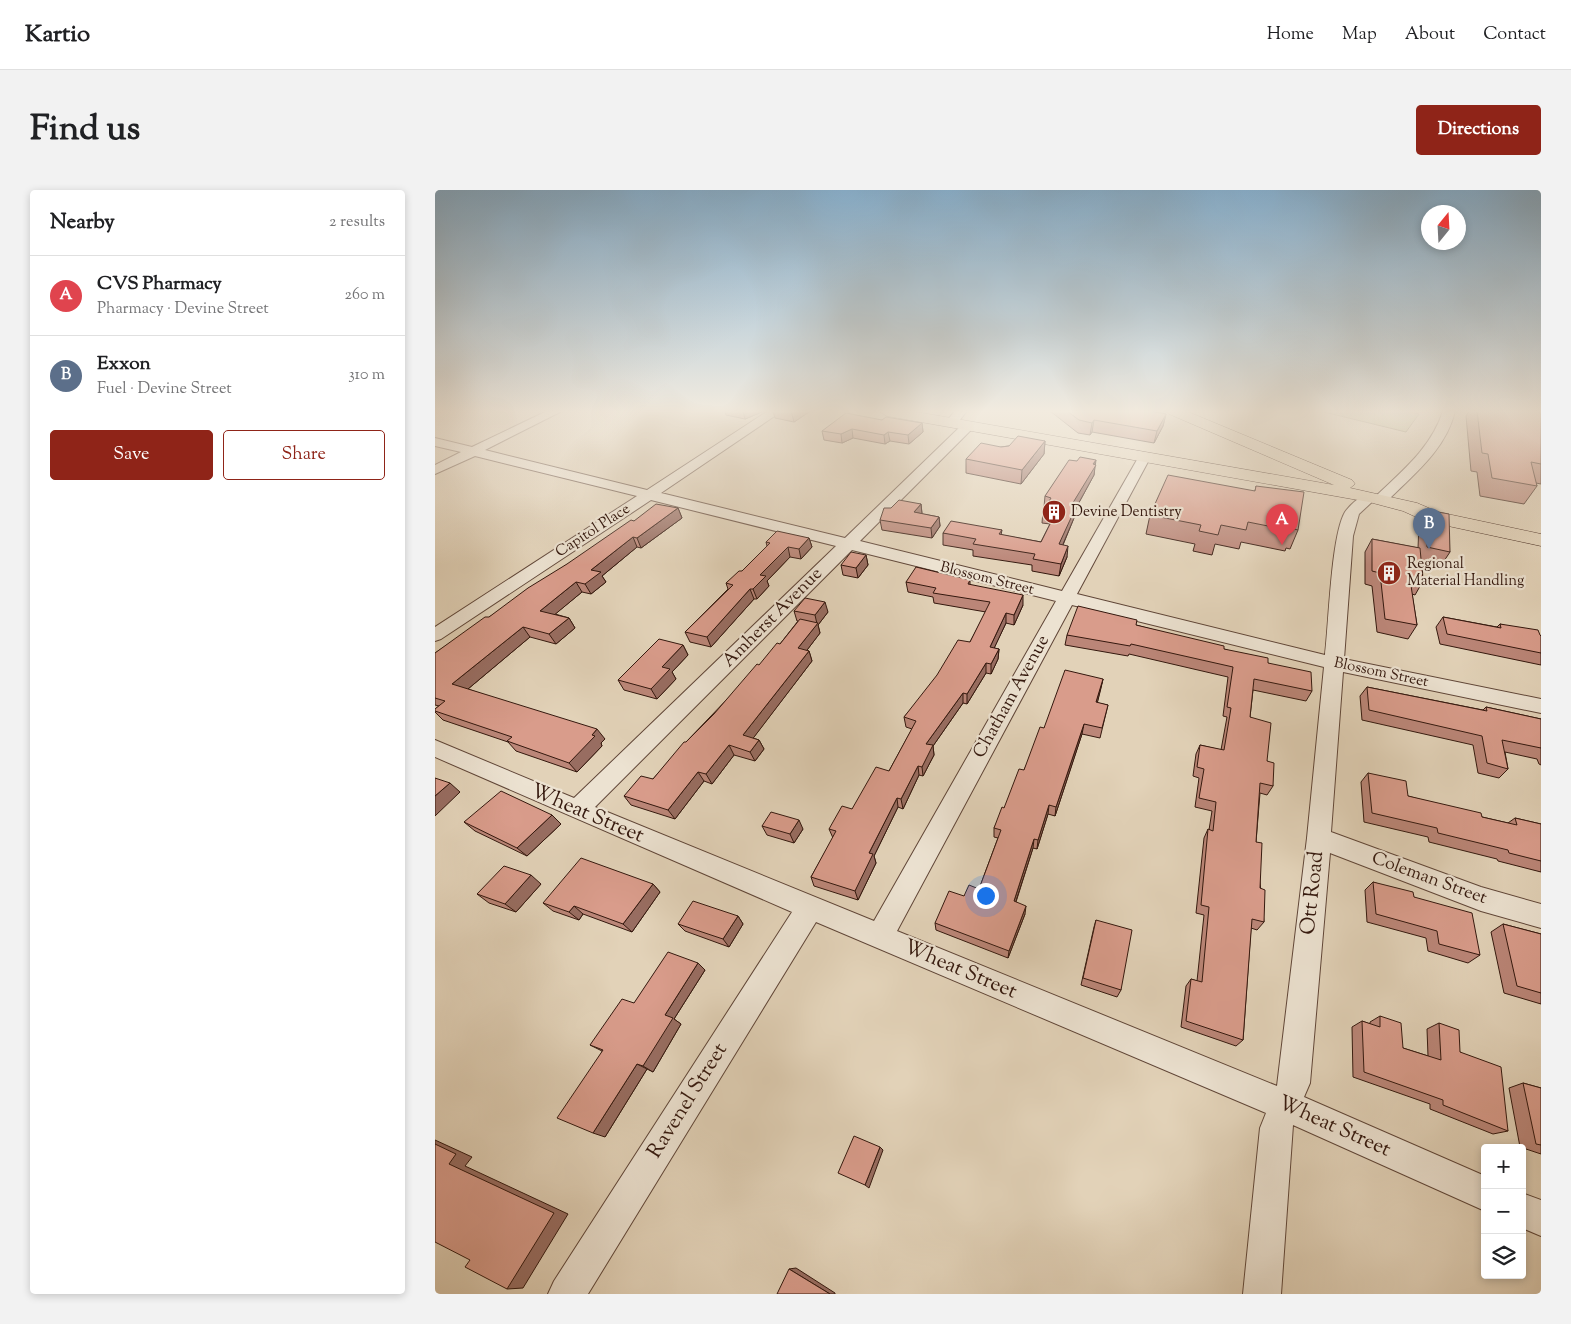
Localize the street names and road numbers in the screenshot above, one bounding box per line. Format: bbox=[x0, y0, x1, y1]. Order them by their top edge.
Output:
street label: Capitol Place bbox=[552, 499, 634, 563]
street label: Blossom Street bbox=[938, 557, 1036, 601]
street label: Amherst Avenue bbox=[717, 562, 829, 674]
street label: Chatham Avenue bbox=[967, 631, 1057, 763]
street label: Blossom Street bbox=[1332, 653, 1430, 693]
street label: Wheat Street bbox=[526, 777, 648, 851]
street label: Coleman Street bbox=[1368, 846, 1490, 912]
street label: Ott Road bbox=[1294, 850, 1332, 936]
street label: Wheat Street bbox=[899, 933, 1021, 1007]
street label: Ravenel Street bbox=[641, 1037, 735, 1165]
street label: Wheat Street bbox=[1273, 1089, 1395, 1165]

